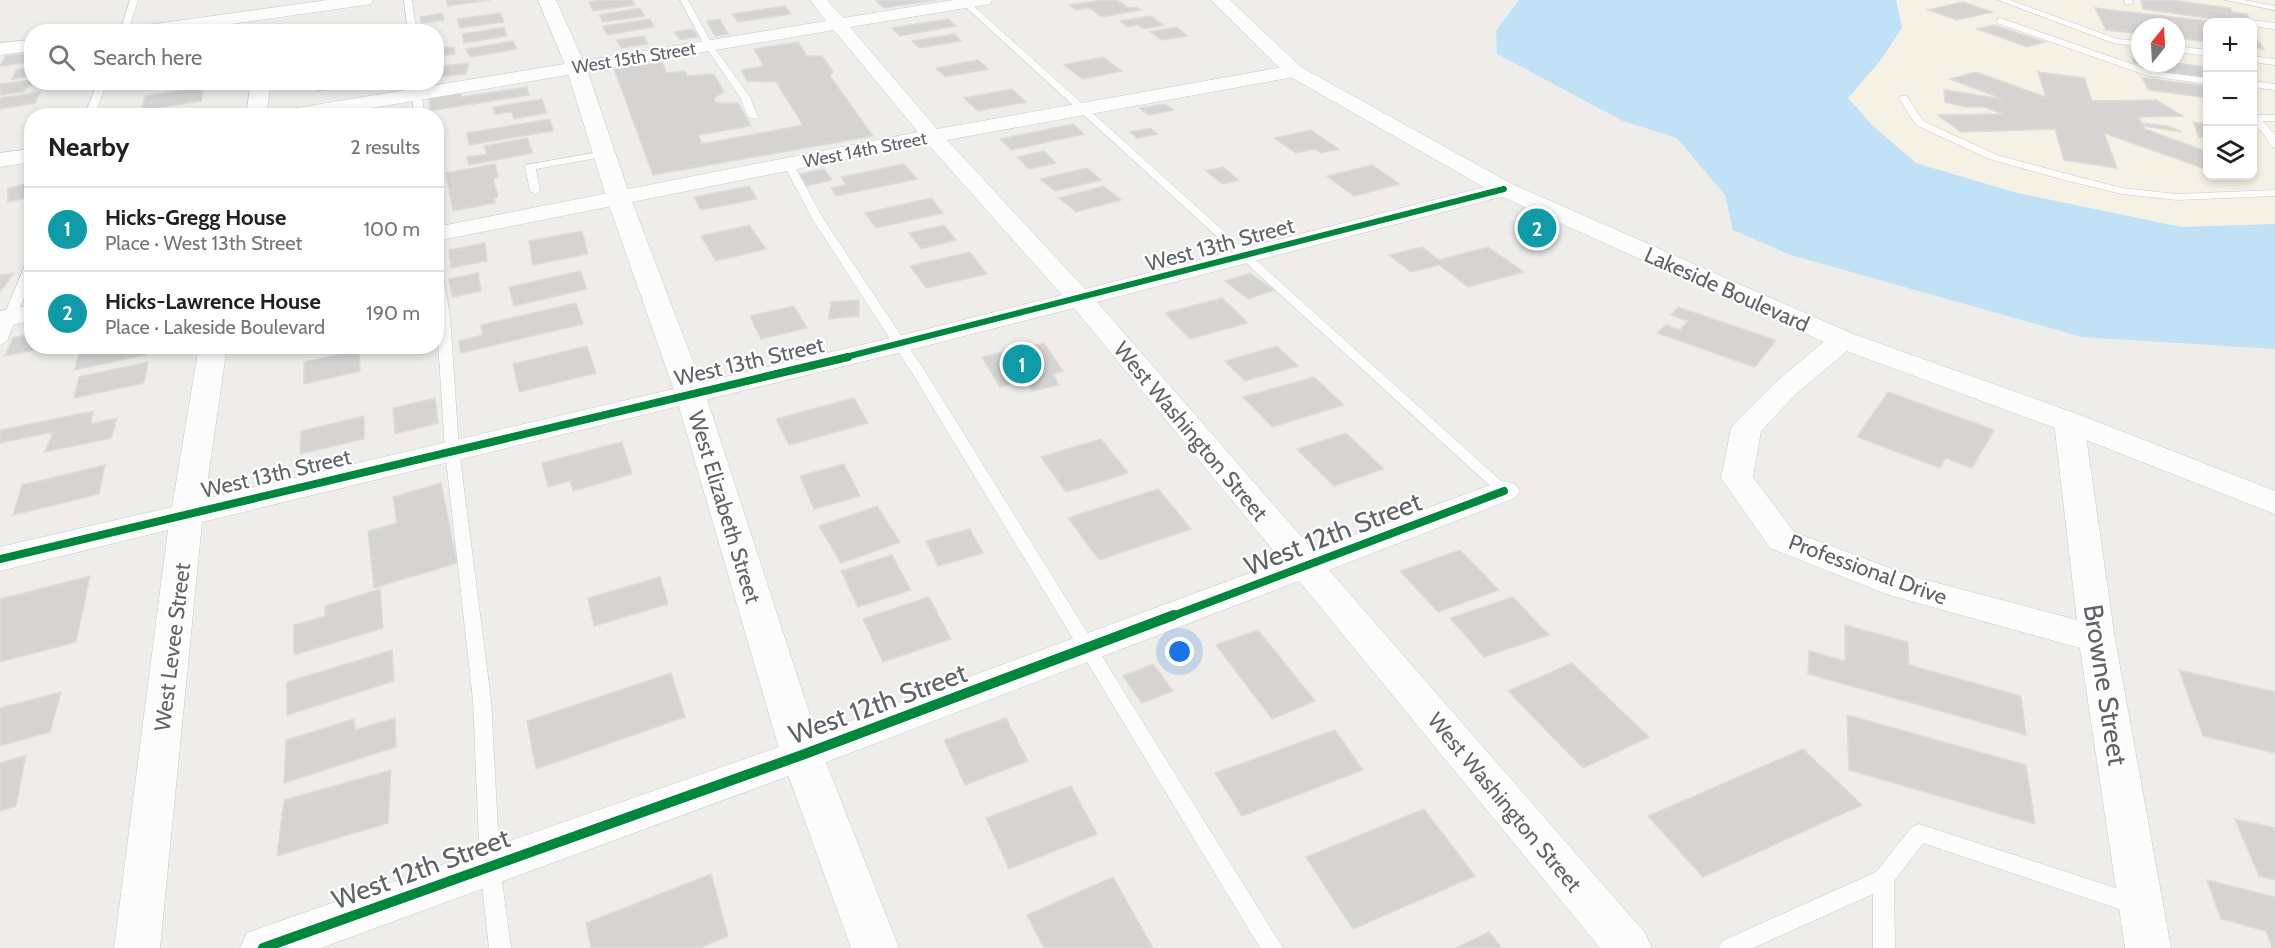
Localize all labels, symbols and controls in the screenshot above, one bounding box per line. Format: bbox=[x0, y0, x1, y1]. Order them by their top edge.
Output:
north arrow bbox=[2131, 18, 2185, 72]
map controls bbox=[2203, 18, 2257, 180]
button: + bbox=[2203, 18, 2257, 72]
search box bbox=[24, 24, 444, 90]
street label: West 15th Street bbox=[571, 37, 697, 79]
icon: search bbox=[45, 41, 78, 74]
text: Search here bbox=[93, 44, 202, 71]
button: − bbox=[2203, 72, 2257, 126]
button: layers bbox=[2203, 126, 2257, 180]
street label: West 14th Street bbox=[801, 127, 929, 173]
text: Nearby bbox=[48, 131, 129, 163]
text: 2 results bbox=[350, 135, 420, 159]
text: Hicks-Gregg House bbox=[105, 204, 286, 231]
pin: 2 bbox=[1518, 206, 1556, 250]
street label: West 13th Street bbox=[1143, 212, 1298, 277]
text: 1 bbox=[64, 217, 71, 241]
text: 100 m bbox=[364, 217, 420, 241]
text: Place · West 13th Street bbox=[105, 231, 302, 255]
street label: Lakeside Boulevard bbox=[1640, 241, 1813, 338]
text: Hicks-Lawrence House bbox=[105, 288, 321, 315]
text: 2 bbox=[62, 301, 73, 325]
text: 190 m bbox=[366, 301, 420, 325]
text: Place · Lakeside Boulevard bbox=[105, 315, 325, 339]
street label: West 13th Street bbox=[672, 331, 827, 392]
street label: West Washington Street bbox=[1108, 336, 1274, 527]
pin: 1 bbox=[1002, 342, 1042, 386]
street label: West Elizabeth Street bbox=[682, 408, 767, 607]
street label: West 13th Street bbox=[199, 443, 354, 504]
street label: West 12th Street bbox=[1240, 485, 1426, 582]
street label: Professional Drive bbox=[1785, 528, 1951, 611]
street label: West Levee Street bbox=[149, 561, 196, 733]
street label: Browne Street bbox=[2076, 602, 2135, 768]
your location bbox=[1165, 637, 1194, 666]
street label: West 12th Street bbox=[784, 656, 971, 751]
street label: West Washington Street bbox=[1422, 707, 1588, 898]
street label: West 12th Street bbox=[327, 821, 514, 916]

